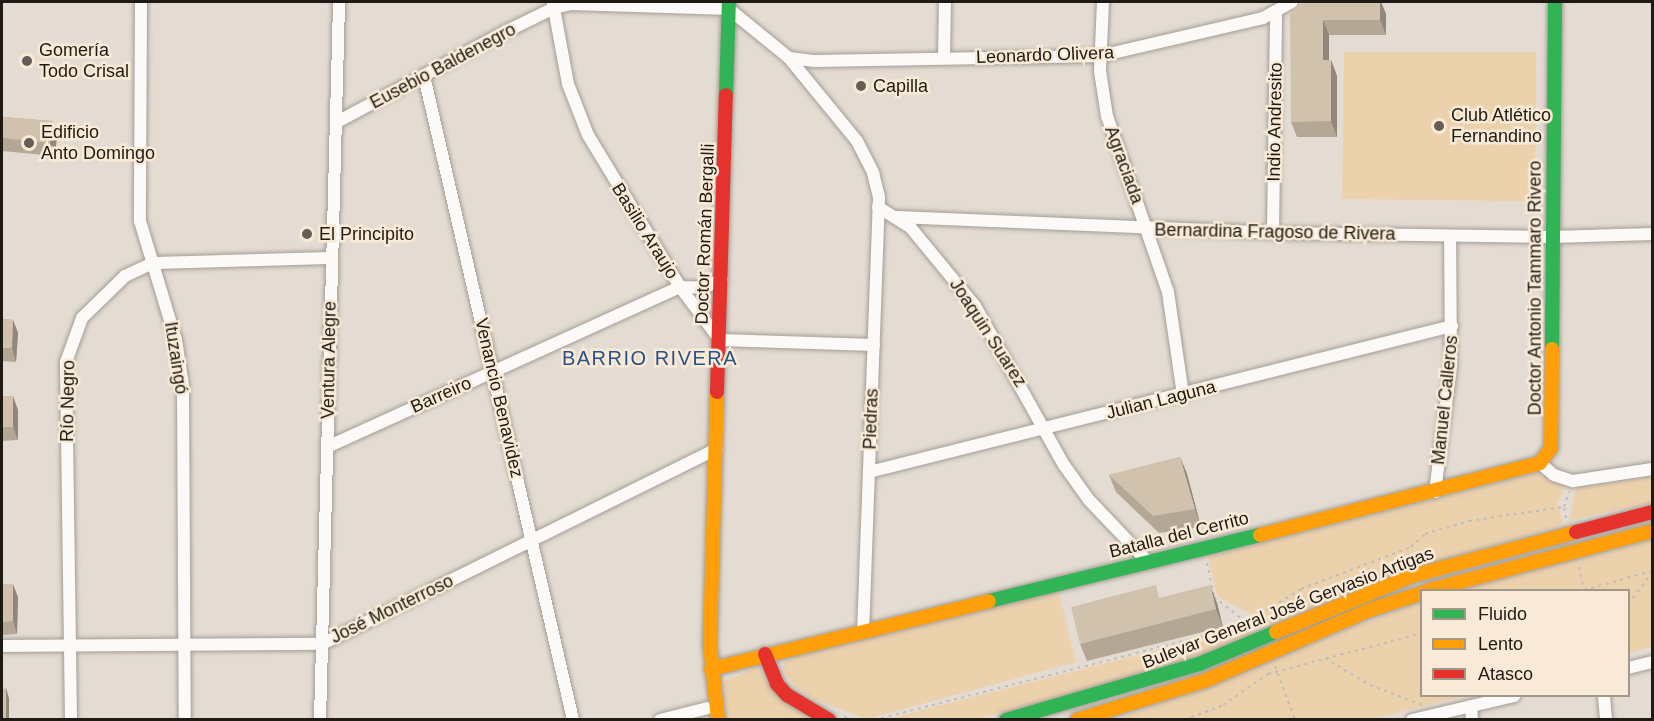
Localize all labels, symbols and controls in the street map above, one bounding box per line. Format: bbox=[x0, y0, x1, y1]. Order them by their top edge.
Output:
street label: Eusebio Baldenegro bbox=[366, 18, 520, 114]
place label: Gomería Todo Crisal bbox=[39, 40, 129, 82]
street label: Leonardo Olivera bbox=[976, 42, 1114, 68]
marker: Gomería Todo Crisal bbox=[20, 54, 34, 68]
street label: Indio Andresito bbox=[1263, 62, 1287, 182]
place label: Capilla bbox=[873, 75, 928, 97]
marker: Capilla bbox=[854, 79, 868, 93]
place label: Club Atlético Fernandino bbox=[1451, 105, 1552, 148]
marker: Club Atlético Fernandino bbox=[1432, 119, 1446, 133]
place label: Edificio Anto Domingo bbox=[41, 122, 155, 164]
street label: Agraciada bbox=[1100, 123, 1148, 207]
marker: Edificio Anto Domingo bbox=[22, 136, 36, 150]
street label: Doctor Román Bergalli bbox=[691, 143, 719, 325]
street label: Doctor Antonio Tammaro Rivero bbox=[1524, 160, 1546, 416]
street label: Basilio Araujo bbox=[607, 179, 683, 283]
street label: Bernardina Fragoso de Rivera bbox=[1154, 219, 1396, 245]
place label: El Principito bbox=[319, 223, 414, 245]
marker: El Principito bbox=[300, 227, 314, 241]
street label: Joaquin Suarez bbox=[945, 275, 1031, 391]
street label: Ventura Alegre bbox=[317, 300, 341, 420]
street label: Venancio Benavidez bbox=[470, 316, 528, 480]
street label: Ituzaingó bbox=[160, 320, 192, 396]
street label: Manuel Calleros bbox=[1427, 334, 1463, 466]
district label: BARRIO RIVERA bbox=[562, 346, 738, 370]
street label: Río Negro bbox=[56, 360, 80, 442]
street label: Barreiro bbox=[407, 372, 475, 418]
street label: Julian Laguna bbox=[1104, 376, 1218, 424]
street label: Piedras bbox=[859, 388, 883, 450]
street label: Batalla del Cerrito bbox=[1107, 507, 1251, 563]
street label: Bulevar General José Gervasio Artigas bbox=[1139, 542, 1437, 674]
street label: José Monterroso bbox=[327, 570, 457, 648]
legend bbox=[1420, 589, 1630, 697]
text: Fluido bbox=[1478, 604, 1527, 624]
text: Lento bbox=[1478, 634, 1523, 654]
text: Atasco bbox=[1478, 664, 1533, 684]

